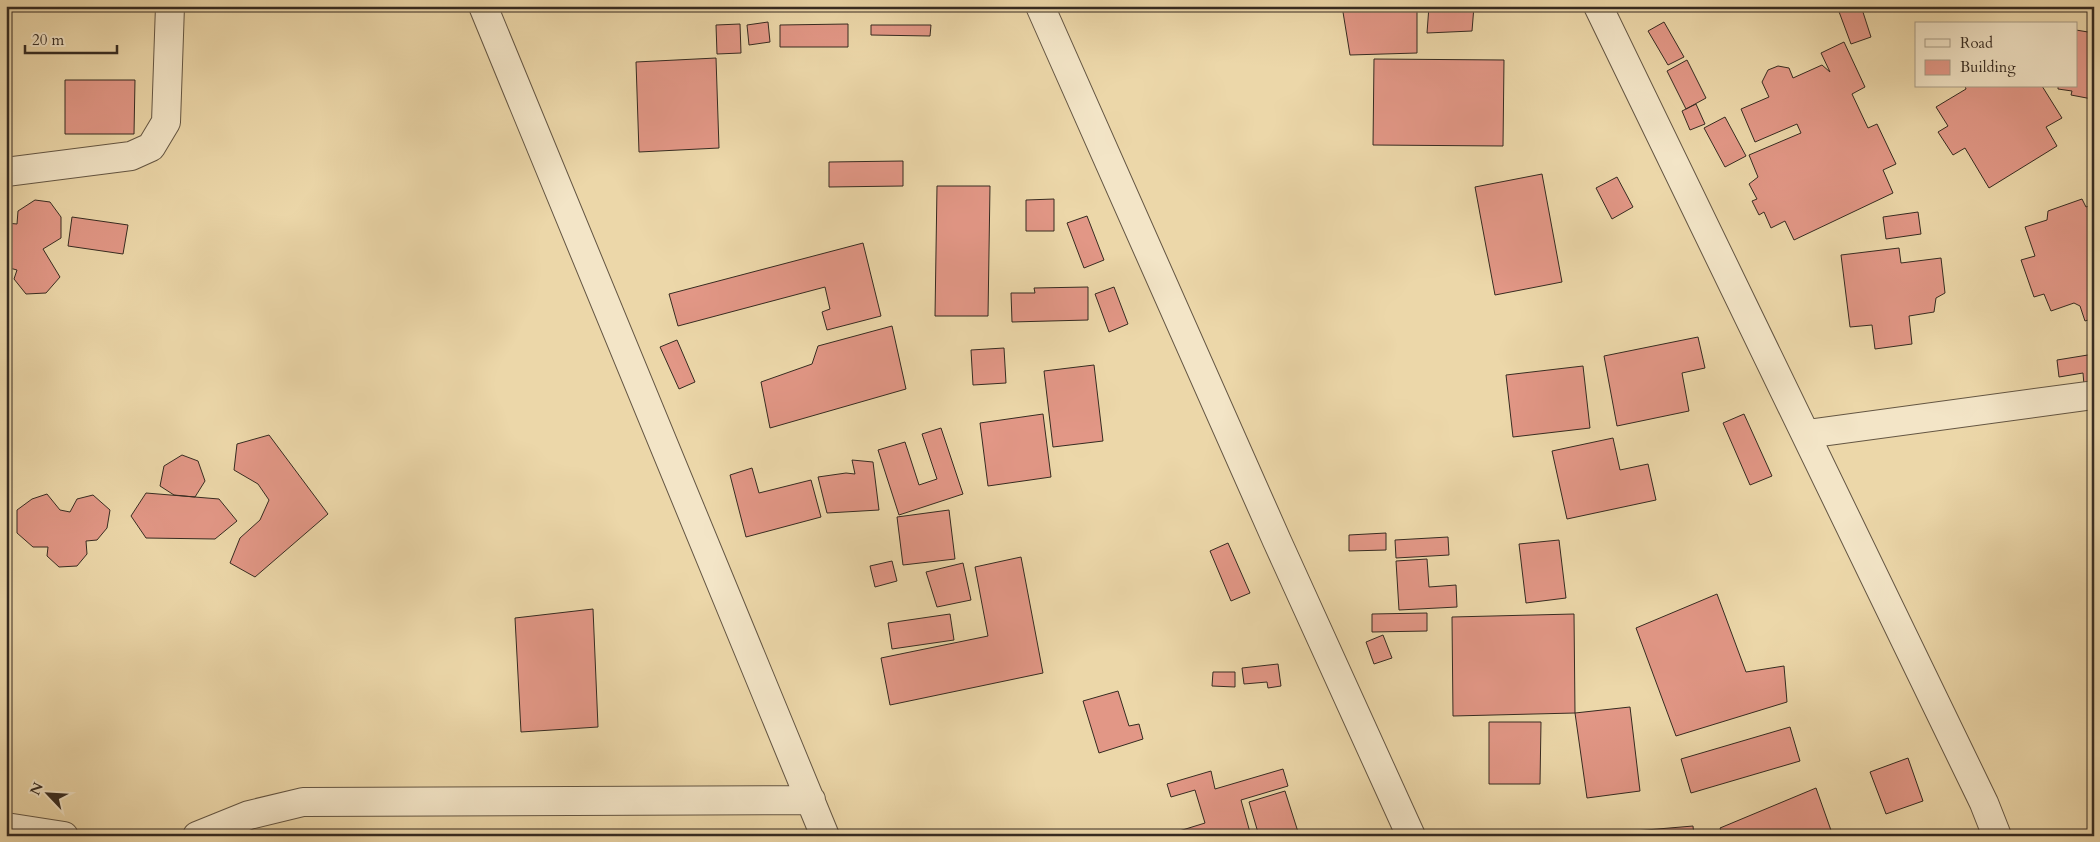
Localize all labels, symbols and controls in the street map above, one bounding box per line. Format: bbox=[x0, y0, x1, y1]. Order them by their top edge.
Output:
scale bar bbox=[25, 22, 118, 54]
legend bbox=[1915, 22, 2078, 88]
text: 20 m bbox=[32, 30, 64, 50]
text: Road bbox=[1960, 33, 1993, 53]
text: Building bbox=[1960, 57, 2016, 77]
north arrow bbox=[22, 770, 72, 820]
text: N bbox=[25, 779, 48, 798]

